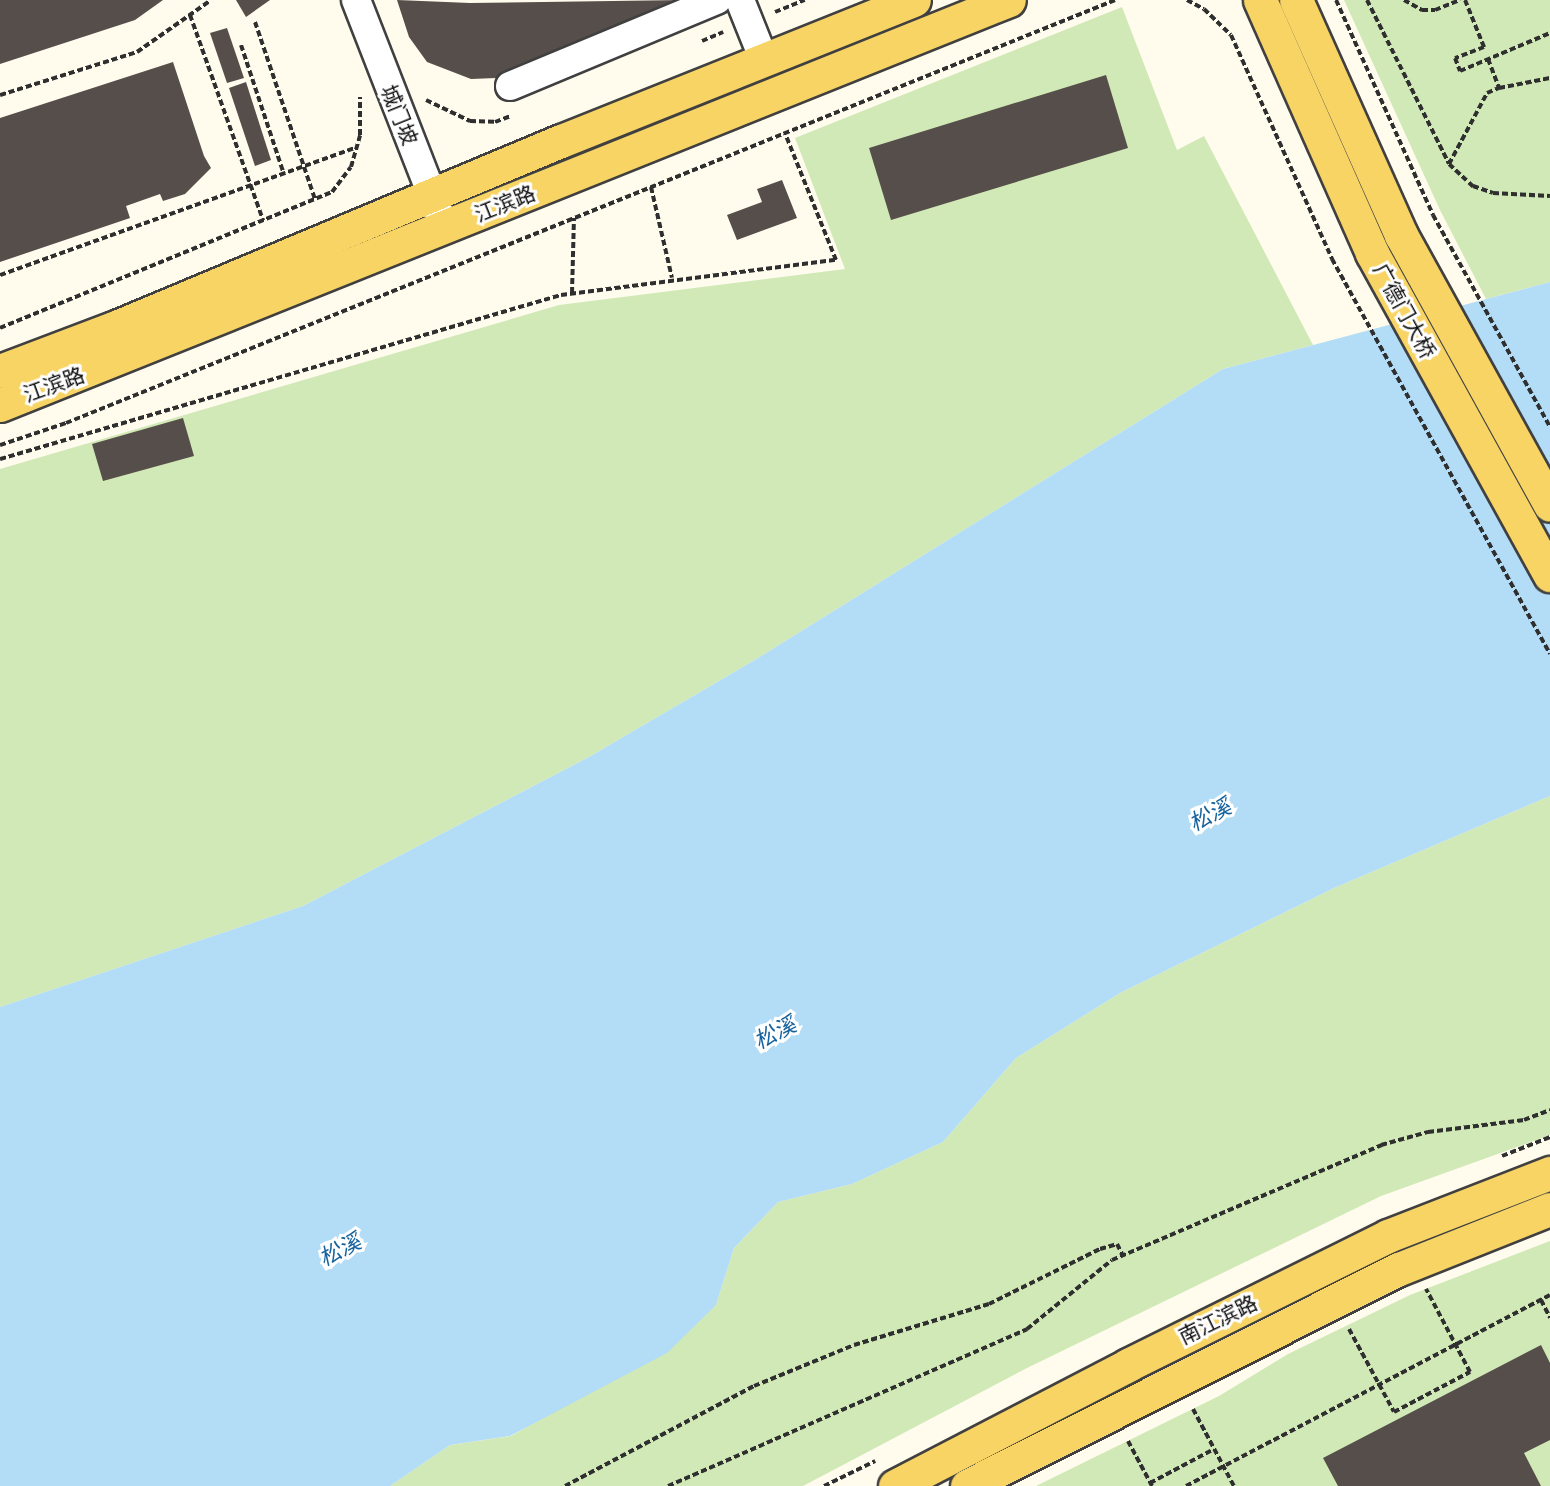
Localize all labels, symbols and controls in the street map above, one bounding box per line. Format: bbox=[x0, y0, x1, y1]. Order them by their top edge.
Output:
street label: 城门坡 bbox=[376, 81, 422, 149]
street label: 江滨路 bbox=[471, 181, 539, 227]
street label: 广德门大桥 bbox=[1368, 259, 1440, 363]
street label: 江滨路 bbox=[20, 362, 88, 408]
water label: 松溪 bbox=[1184, 793, 1236, 837]
water label: 松溪 bbox=[749, 1011, 801, 1055]
water label: 松溪 bbox=[314, 1228, 366, 1272]
street label: 南江滨路 bbox=[1175, 1290, 1261, 1350]

